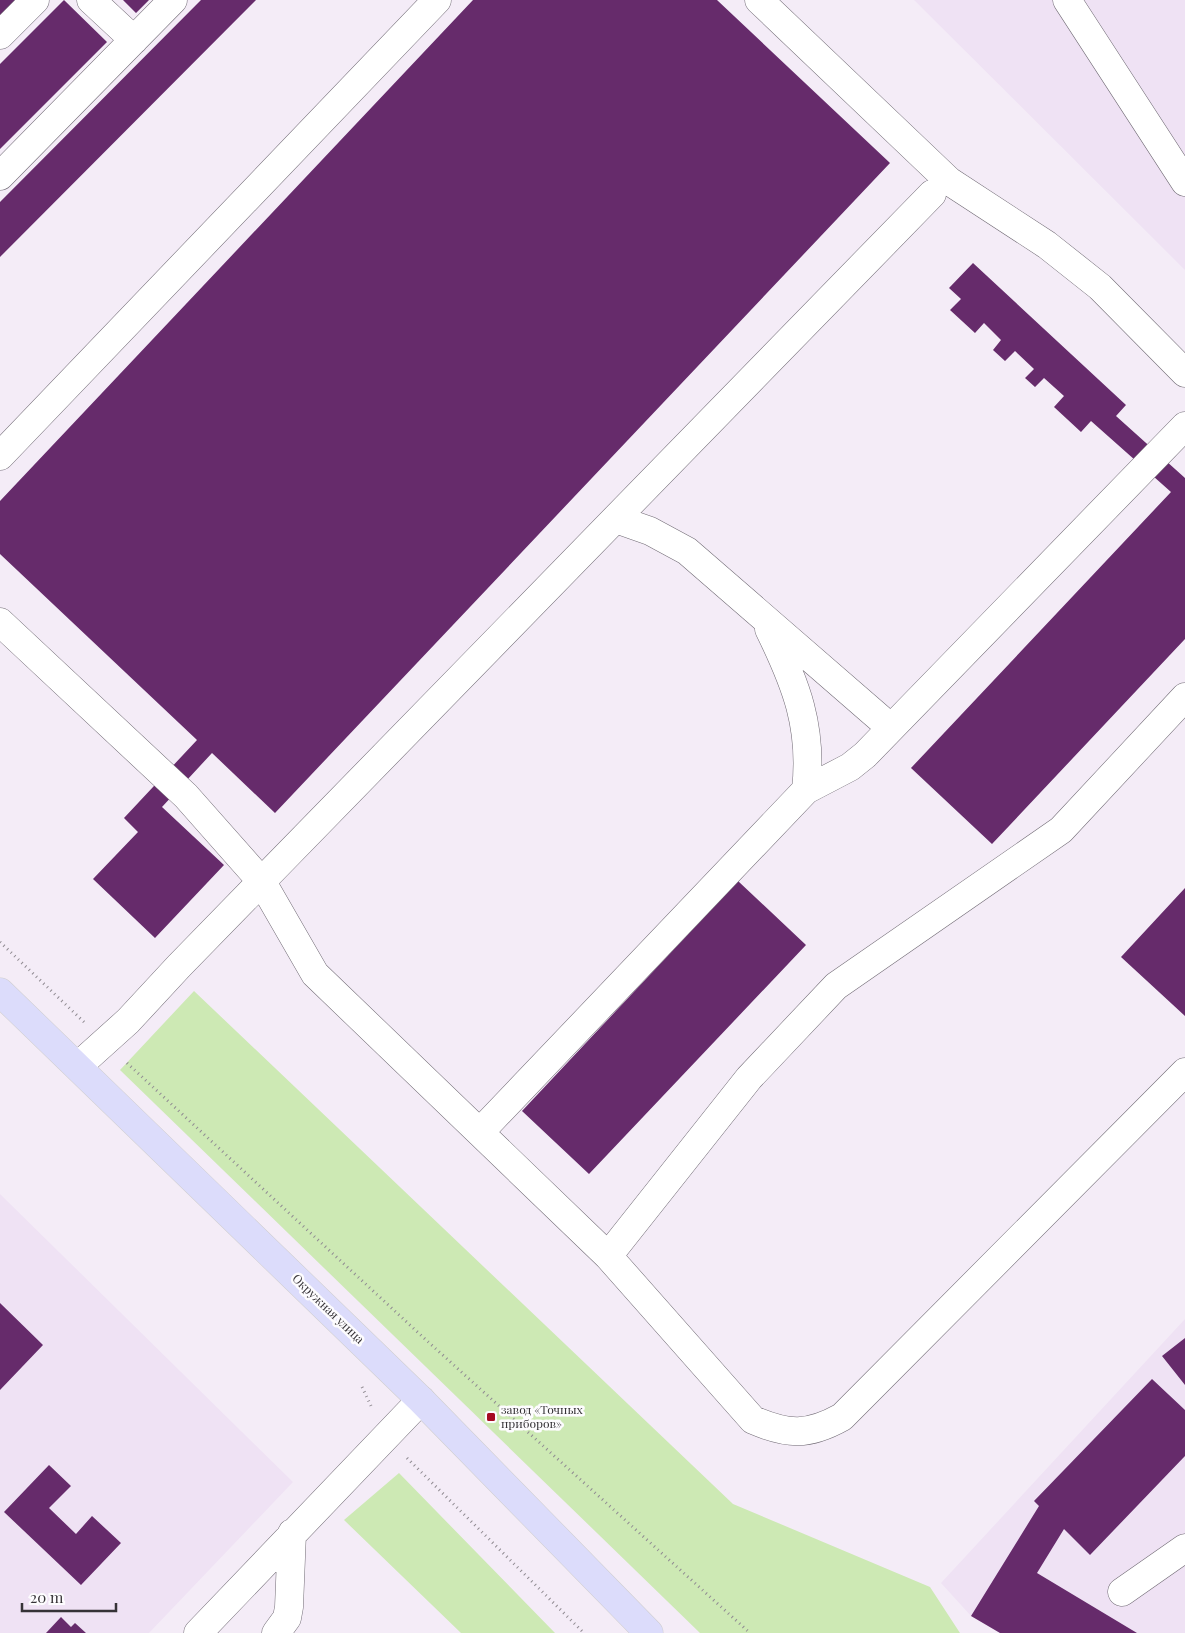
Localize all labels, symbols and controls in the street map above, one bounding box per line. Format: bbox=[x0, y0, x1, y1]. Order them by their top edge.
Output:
street label: Окружная улица bbox=[289, 1270, 368, 1347]
place label: завод «Точных приборов» bbox=[501, 1401, 584, 1431]
marker: завод «Точных приборов» bbox=[485, 1411, 497, 1423]
scale bar bbox=[22, 1580, 116, 1612]
text: 20 m bbox=[30, 1587, 64, 1607]

